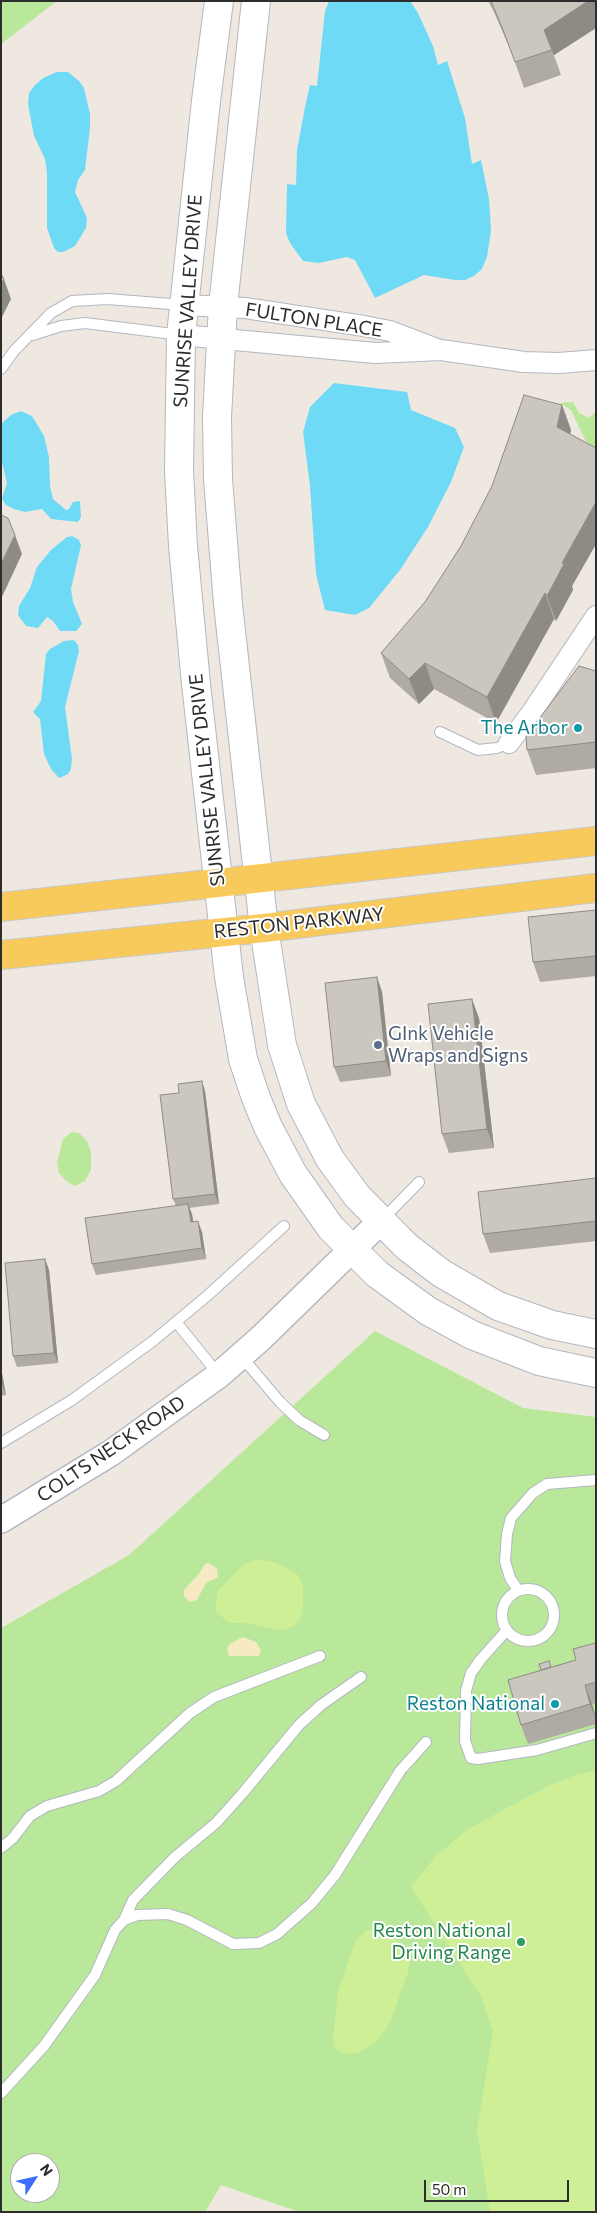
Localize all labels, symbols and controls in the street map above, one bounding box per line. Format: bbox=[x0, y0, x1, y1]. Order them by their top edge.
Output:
street label: SUNRISE VALLEY DRIVE bbox=[169, 194, 207, 408]
street label: FULTON PLACE bbox=[244, 298, 384, 342]
street label: SUNRISE VALLEY DRIVE bbox=[184, 673, 230, 887]
place label: The Arbor bbox=[480, 717, 568, 739]
marker: The Arbor bbox=[572, 722, 584, 734]
street label: RESTON PARKWAY bbox=[213, 903, 385, 943]
place label: GInk Vehicle Wraps and Signs bbox=[388, 1023, 528, 1067]
marker: GInk Vehicle Wraps and Signs bbox=[372, 1039, 384, 1051]
street label: COLTS NECK ROAD bbox=[32, 1391, 190, 1507]
place label: Reston National bbox=[407, 1693, 545, 1715]
marker: Reston National bbox=[549, 1698, 561, 1710]
place label: Reston National Driving Range bbox=[373, 1920, 511, 1964]
marker: Reston National Driving Range bbox=[515, 1936, 527, 1948]
north arrow bbox=[10, 2153, 60, 2203]
text: N bbox=[37, 2161, 57, 2179]
scale bar bbox=[427, 2170, 572, 2202]
text: 50 m bbox=[432, 2180, 466, 2198]

